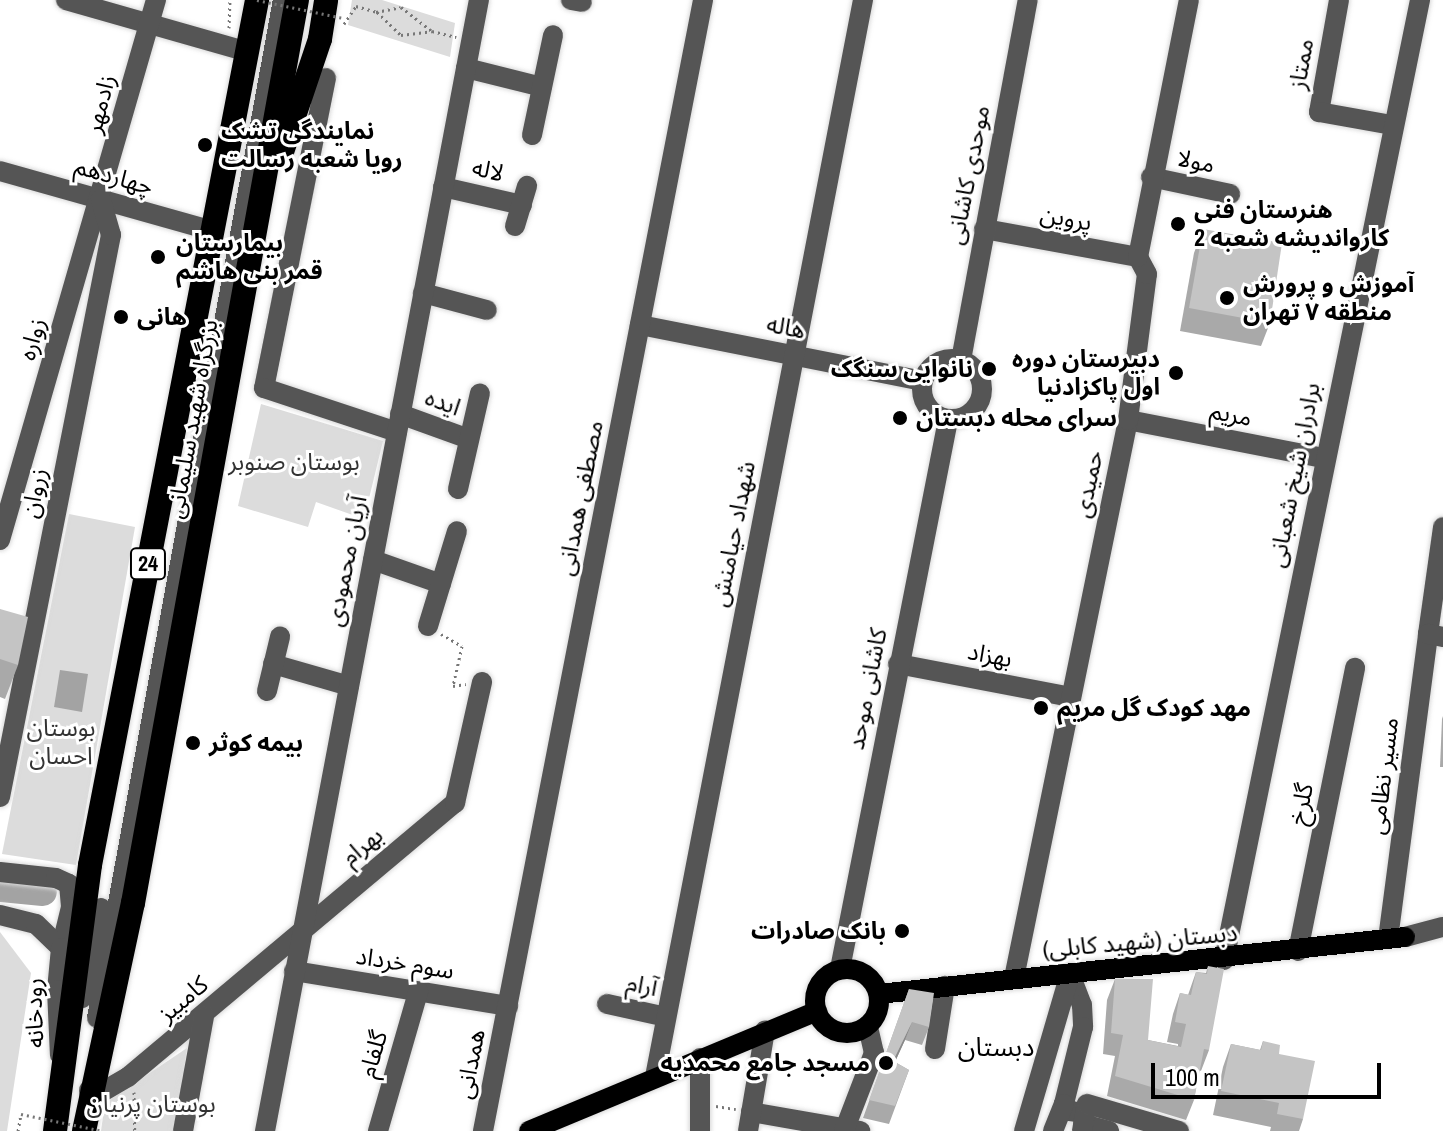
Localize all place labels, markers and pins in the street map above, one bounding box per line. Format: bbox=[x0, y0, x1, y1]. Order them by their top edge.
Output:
place label: نمایندگی تشک رویا شعبه رسالت bbox=[221, 117, 403, 173]
marker: نمایندگی تشک رویا شعبه رسالت bbox=[196, 136, 214, 154]
place label: هنرستان فنی کارواندیشه شعبه 2 bbox=[1194, 196, 1389, 252]
marker: هنرستان فنی کارواندیشه شعبه 2 bbox=[1169, 215, 1187, 233]
place label: بیمارستان قمر بنی هاشم bbox=[176, 229, 323, 285]
marker: بیمارستان قمر بنی هاشم bbox=[147, 246, 169, 268]
place label: آموزش و پرورش منطقه ۷ تهران bbox=[1243, 270, 1414, 326]
marker: آموزش و پرورش منطقه ۷ تهران bbox=[1218, 289, 1236, 307]
place label: هانی bbox=[137, 303, 187, 331]
marker: هانی bbox=[112, 308, 130, 326]
place label: دبیرستان دوره اول پاکزادنیا bbox=[1012, 345, 1160, 401]
place label: نانوایی سنگک bbox=[831, 355, 973, 383]
marker: نانوایی سنگک bbox=[980, 360, 998, 378]
marker: دبیرستان دوره اول پاکزادنیا bbox=[1167, 364, 1185, 382]
place label: سرای محله دبستان bbox=[916, 404, 1117, 432]
marker: سرای محله دبستان bbox=[891, 409, 909, 427]
place label: مهد کودک گل مریم bbox=[1057, 694, 1251, 722]
marker: مهد کودک گل مریم bbox=[1032, 699, 1050, 717]
place label: بیمه کوثر bbox=[209, 729, 303, 757]
marker: بیمه کوثر bbox=[184, 734, 202, 752]
place label: بانک صادرات bbox=[751, 917, 886, 945]
marker: بانک صادرات bbox=[893, 922, 911, 940]
place label: مسجد جامع محمدیه bbox=[661, 1049, 870, 1077]
marker: مسجد جامع محمدیه bbox=[877, 1054, 895, 1072]

